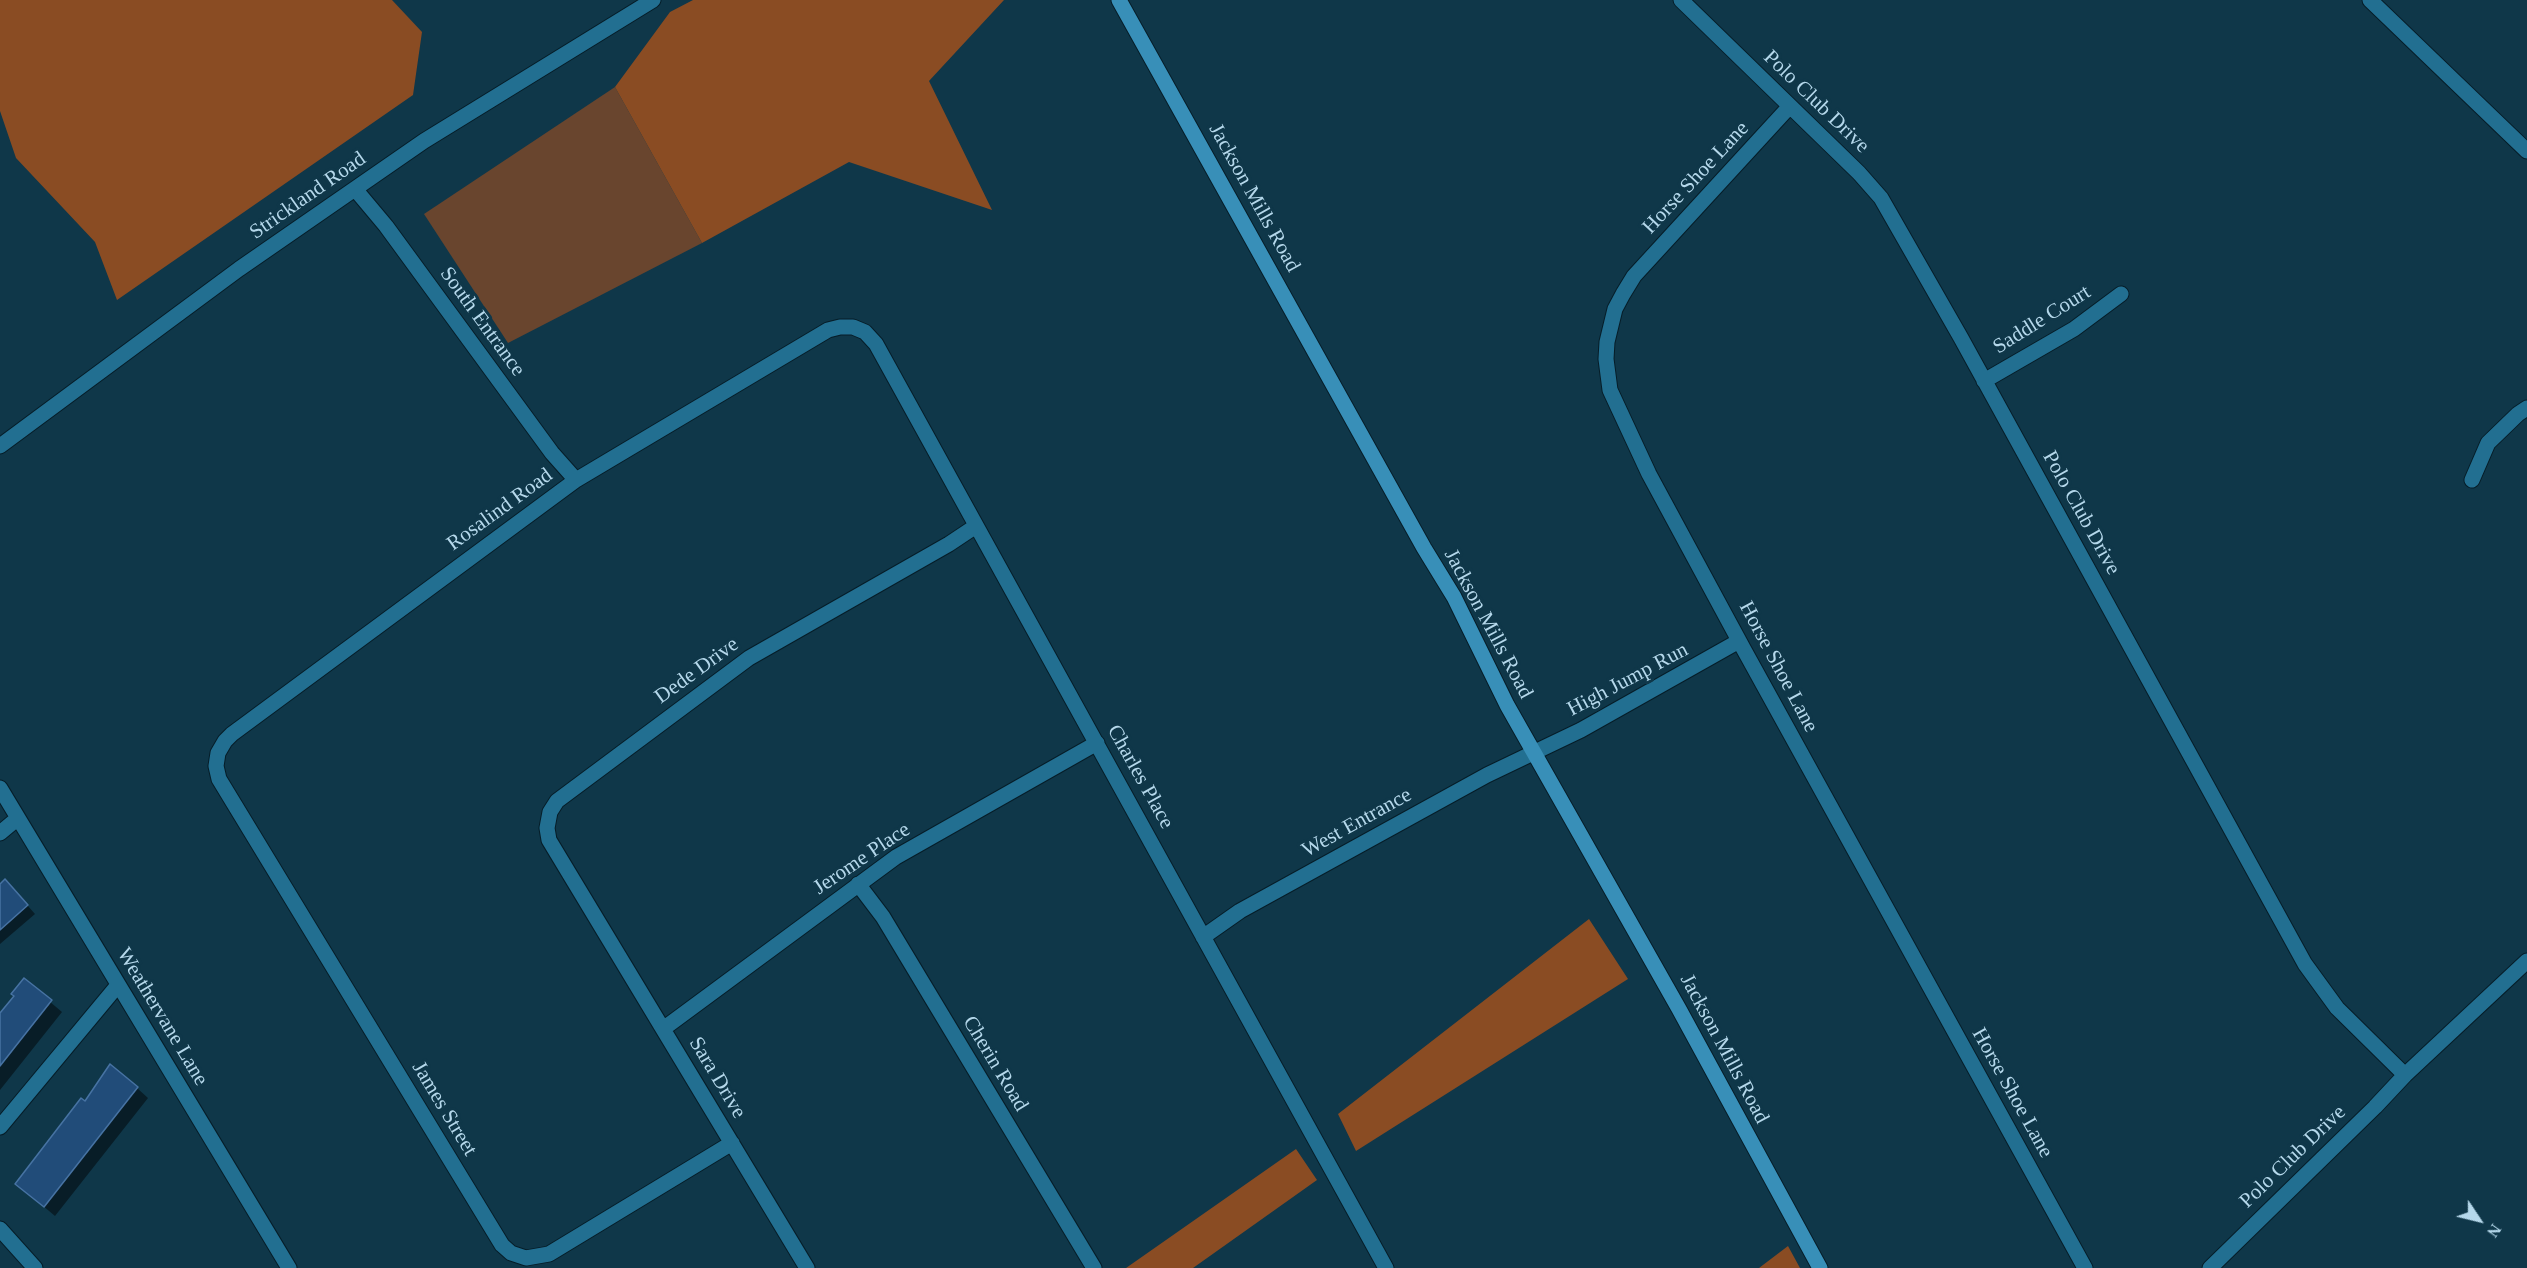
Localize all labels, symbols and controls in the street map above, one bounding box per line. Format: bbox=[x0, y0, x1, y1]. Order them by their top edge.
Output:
street label: Polo Club Drive bbox=[1758, 45, 1874, 159]
street label: Horse Shoe Lane bbox=[1637, 117, 1755, 239]
street label: Jackson Mills Road bbox=[1203, 119, 1305, 277]
street label: Strickland Road bbox=[245, 147, 371, 245]
street label: South Entrance bbox=[434, 262, 530, 382]
street label: Saddle Court bbox=[1989, 280, 2095, 360]
street label: Polo Club Drive bbox=[2037, 447, 2125, 579]
street label: Rosalind Road bbox=[442, 463, 558, 557]
street label: Jackson Mills Road bbox=[1438, 545, 1538, 703]
street label: Horse Shoe Lane bbox=[1733, 597, 1823, 737]
street label: Dede Drive bbox=[650, 632, 744, 710]
street label: High Jump Run bbox=[1563, 638, 1693, 722]
street label: Charles Place bbox=[1101, 721, 1179, 833]
street label: West Entrance bbox=[1298, 783, 1416, 863]
street label: Jerome Place bbox=[809, 817, 915, 901]
street label: Weathervane Lane bbox=[111, 944, 213, 1090]
street label: Jackson Mills Road bbox=[1674, 970, 1774, 1128]
street label: Cherin Road bbox=[957, 1012, 1033, 1116]
street label: Horse Shoe Lane bbox=[1966, 1024, 2058, 1162]
street label: Sara Drive bbox=[683, 1033, 751, 1123]
street label: James Street bbox=[406, 1057, 482, 1161]
street label: Polo Club Drive bbox=[2235, 1100, 2351, 1214]
north arrow bbox=[2449, 1190, 2509, 1250]
text: N bbox=[2484, 1221, 2504, 1240]

